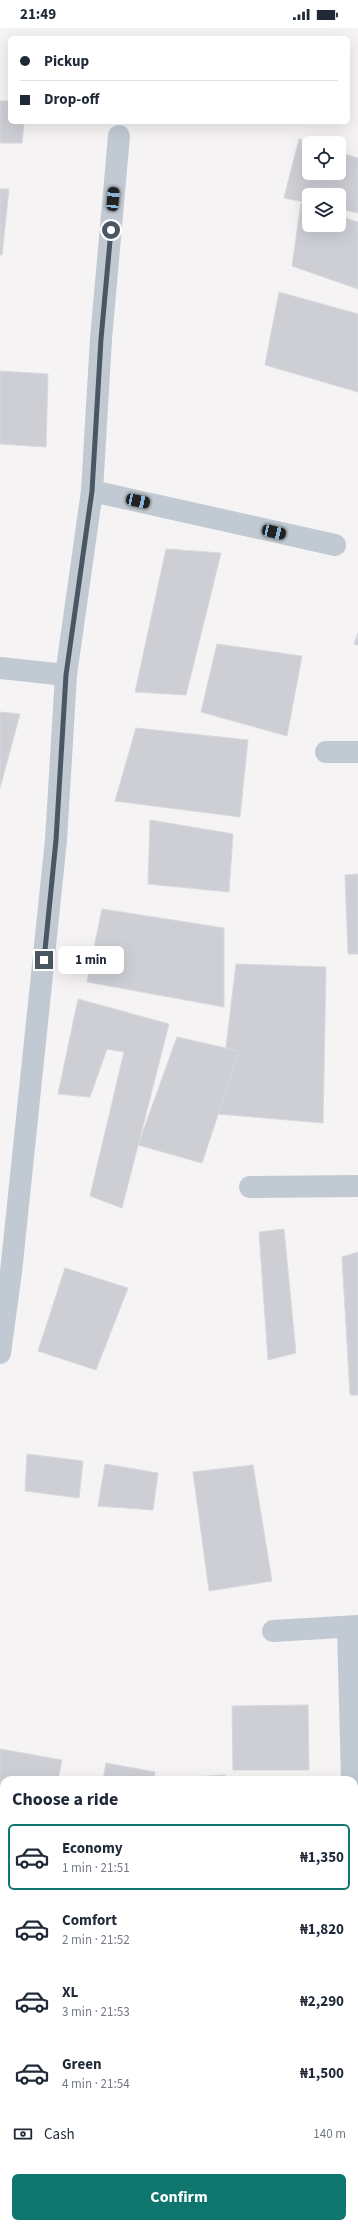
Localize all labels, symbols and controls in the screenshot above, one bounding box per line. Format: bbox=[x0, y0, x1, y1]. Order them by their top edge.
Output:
text: 21:49 bbox=[20, 4, 56, 25]
text: Pickup bbox=[44, 51, 89, 72]
text: Drop-off bbox=[44, 89, 99, 110]
map controls bbox=[302, 136, 346, 232]
button: locate bbox=[302, 136, 346, 180]
car bbox=[106, 187, 120, 211]
button: layers bbox=[302, 188, 346, 232]
route start bbox=[102, 221, 120, 239]
car bbox=[125, 493, 151, 509]
car bbox=[261, 523, 287, 541]
callout: 1 min bbox=[58, 946, 124, 974]
route end bbox=[35, 951, 53, 969]
text: 1 min bbox=[75, 951, 107, 969]
text: Choose a ride bbox=[12, 1787, 118, 1812]
text: Economy bbox=[62, 1838, 123, 1859]
icon: car bbox=[14, 1839, 50, 1875]
text: ₦1,350 bbox=[300, 1847, 344, 1868]
text: 1 min · 21:51 bbox=[62, 1859, 130, 1877]
text: Comfort bbox=[62, 1910, 117, 1931]
icon: car bbox=[14, 1911, 50, 1947]
text: ₦1,820 bbox=[300, 1919, 344, 1940]
text: 2 min · 21:52 bbox=[62, 1931, 130, 1949]
text: XL bbox=[62, 1982, 78, 2003]
icon: car bbox=[14, 1983, 50, 2019]
text: ₦2,290 bbox=[300, 1991, 344, 2012]
text: 3 min · 21:53 bbox=[62, 2003, 130, 2021]
text: Green bbox=[62, 2054, 102, 2075]
icon: car bbox=[14, 2055, 50, 2091]
text: ₦1,500 bbox=[300, 2063, 344, 2084]
text: 4 min · 21:54 bbox=[62, 2075, 130, 2093]
icon: cash bbox=[12, 2123, 34, 2145]
text: Cash bbox=[44, 2124, 75, 2145]
text: 140 m bbox=[313, 2125, 346, 2143]
button: Confirm bbox=[12, 2174, 346, 2220]

